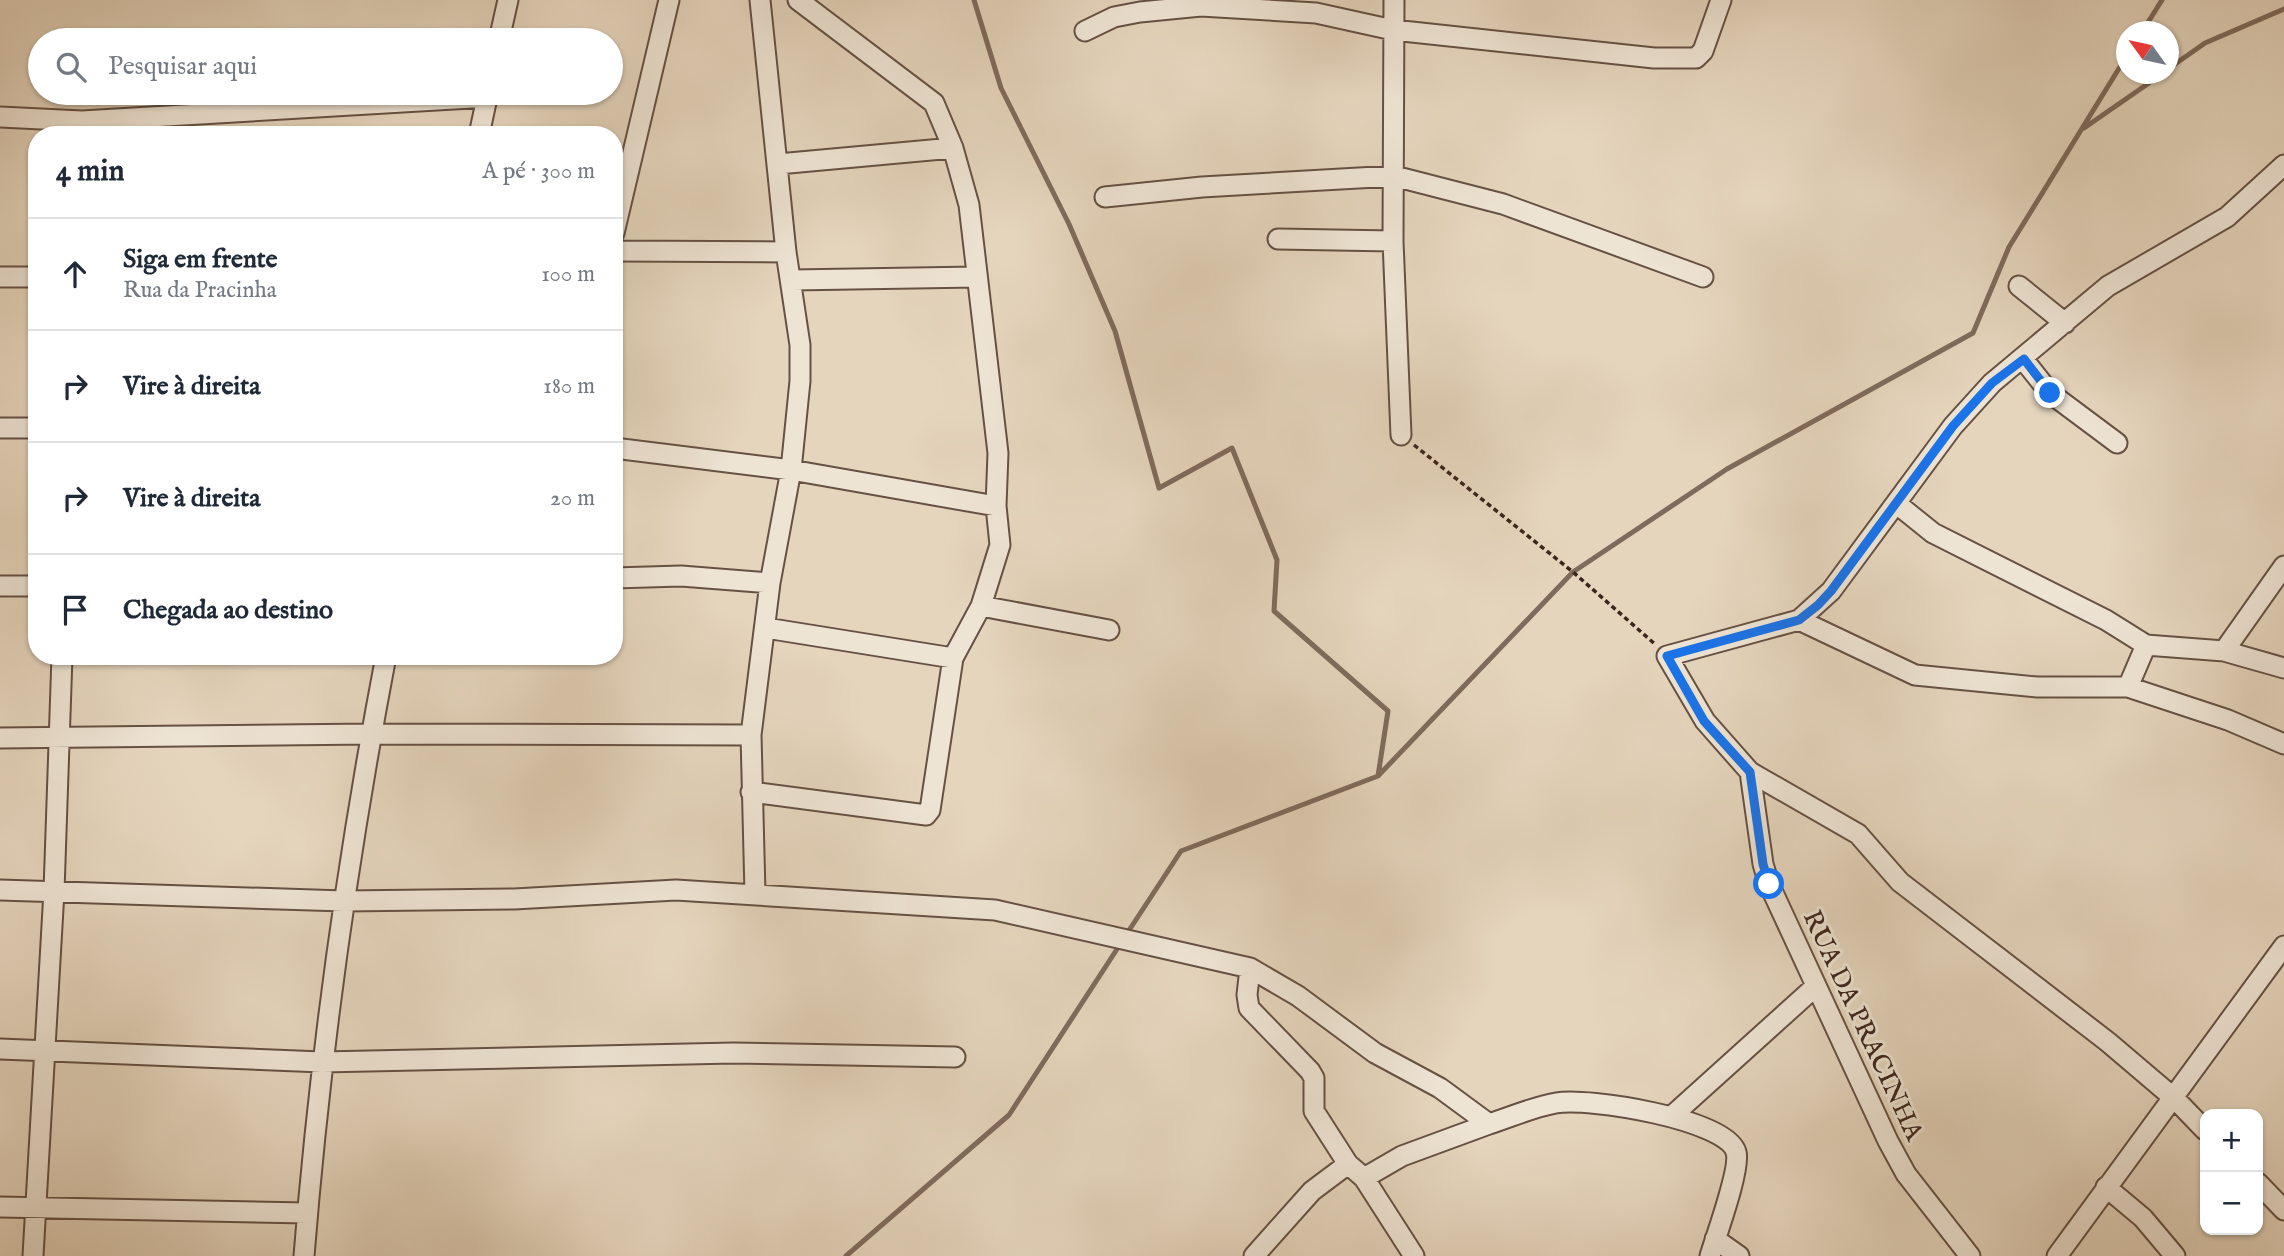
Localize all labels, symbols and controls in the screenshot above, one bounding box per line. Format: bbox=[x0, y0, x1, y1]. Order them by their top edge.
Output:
north arrow bbox=[2116, 21, 2179, 84]
search box bbox=[28, 28, 623, 105]
icon: search bbox=[52, 48, 90, 86]
text: Pesquisar aqui bbox=[108, 50, 257, 83]
text: 4 min bbox=[56, 153, 124, 191]
text: A pé · 300 m bbox=[482, 157, 595, 186]
text: Siga em frente bbox=[123, 243, 278, 276]
icon: ahead bbox=[56, 255, 94, 293]
text: 100 m bbox=[541, 260, 595, 289]
text: Rua da Pracinha bbox=[123, 276, 277, 305]
icon: right bbox=[56, 367, 94, 405]
text: Vire à direita bbox=[123, 370, 260, 403]
text: 180 m bbox=[543, 372, 595, 401]
route end bbox=[2034, 377, 2065, 408]
icon: right bbox=[56, 479, 94, 517]
text: Vire à direita bbox=[123, 482, 260, 515]
text: 20 m bbox=[550, 484, 595, 513]
icon: arrive bbox=[56, 591, 94, 629]
text: Chegada ao destino bbox=[123, 594, 333, 627]
route start bbox=[1753, 868, 1784, 899]
street label: RUA DA PRACINHA bbox=[1795, 905, 1931, 1147]
map controls bbox=[2200, 1109, 2263, 1235]
button: + bbox=[2200, 1109, 2263, 1172]
button: − bbox=[2200, 1172, 2263, 1235]

